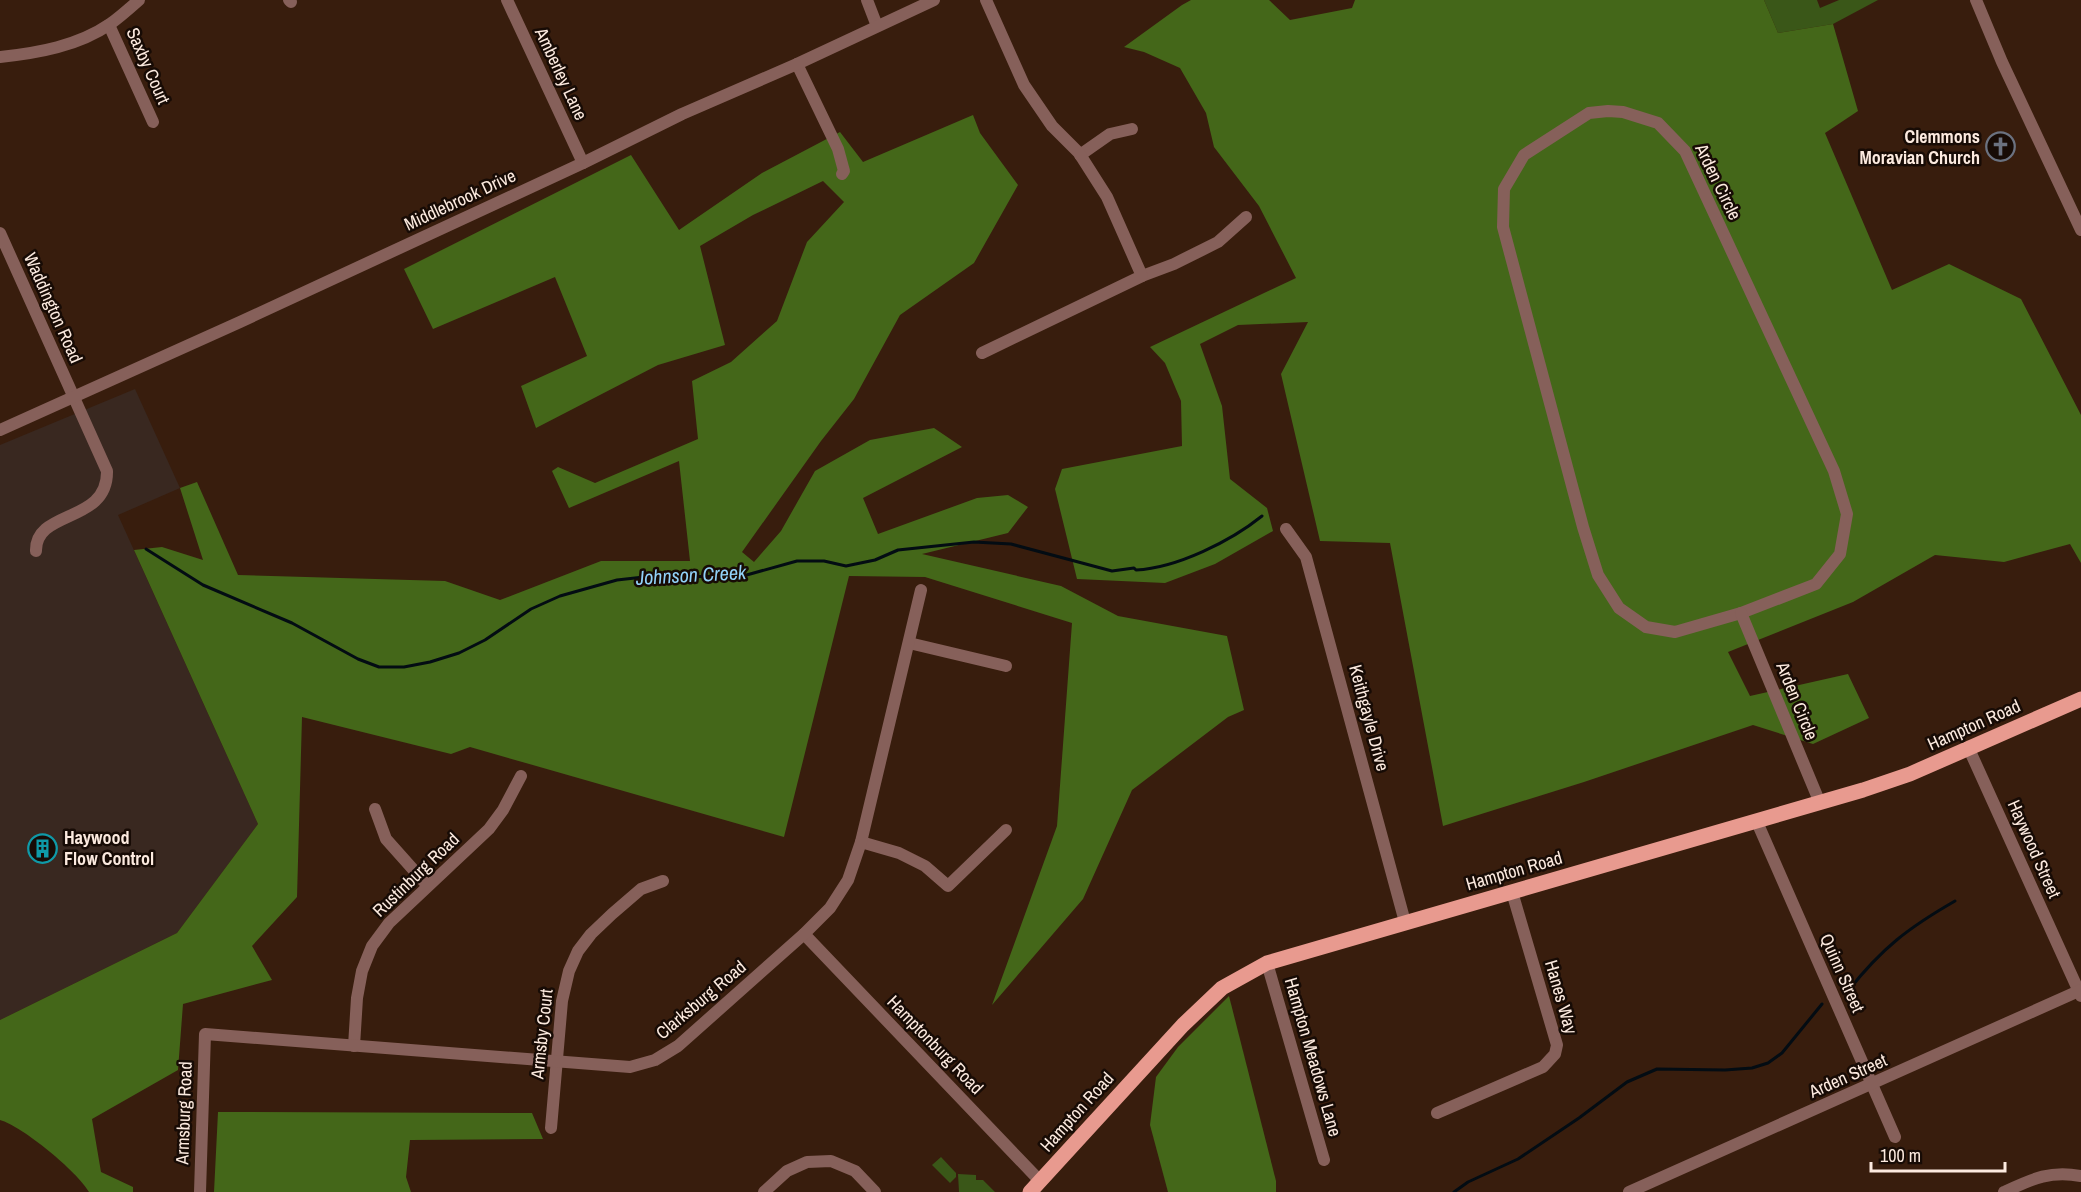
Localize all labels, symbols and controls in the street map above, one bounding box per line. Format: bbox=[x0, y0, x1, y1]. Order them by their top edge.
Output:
street label: Amberley Lane bbox=[529, 23, 594, 124]
street label: Saxby Court bbox=[121, 24, 176, 108]
place label: Clemmons Moravian Church bbox=[1859, 124, 1980, 170]
church icon: Clemmons Moravian Church bbox=[1985, 131, 2017, 163]
street label: Arden Circle bbox=[1689, 139, 1748, 224]
street label: Middlebrook Drive bbox=[400, 163, 520, 236]
street label: Waddington Road bbox=[18, 249, 89, 367]
water label: Johnson Creek bbox=[634, 558, 748, 591]
street label: Arden Circle bbox=[1770, 657, 1824, 744]
street label: Keithgayle Drive bbox=[1343, 662, 1396, 774]
street label: Hampton Road bbox=[1923, 693, 2024, 756]
street label: Haywood Street bbox=[2002, 796, 2067, 902]
place label: Haywood Flow Control bbox=[64, 825, 154, 871]
street label: Rustinburg Road bbox=[367, 827, 464, 922]
building icon: Haywood Flow Control bbox=[27, 832, 59, 864]
street label: Hampton Road bbox=[1463, 845, 1565, 896]
street label: Quinn Street bbox=[1814, 929, 1871, 1016]
street label: Clarksburg Road bbox=[650, 954, 751, 1045]
street label: Hanes Way bbox=[1539, 957, 1584, 1037]
street label: Hampton Meadows Lane bbox=[1279, 975, 1348, 1139]
street label: Armsby Court bbox=[524, 988, 559, 1081]
street label: Hamptonburg Road bbox=[882, 990, 989, 1100]
street label: Arden Street bbox=[1804, 1047, 1891, 1104]
street label: Armsburg Road bbox=[169, 1061, 198, 1166]
street label: Hampton Road bbox=[1034, 1066, 1119, 1157]
scale bar bbox=[1871, 1135, 2004, 1173]
text: 100 m bbox=[1880, 1143, 1921, 1168]

